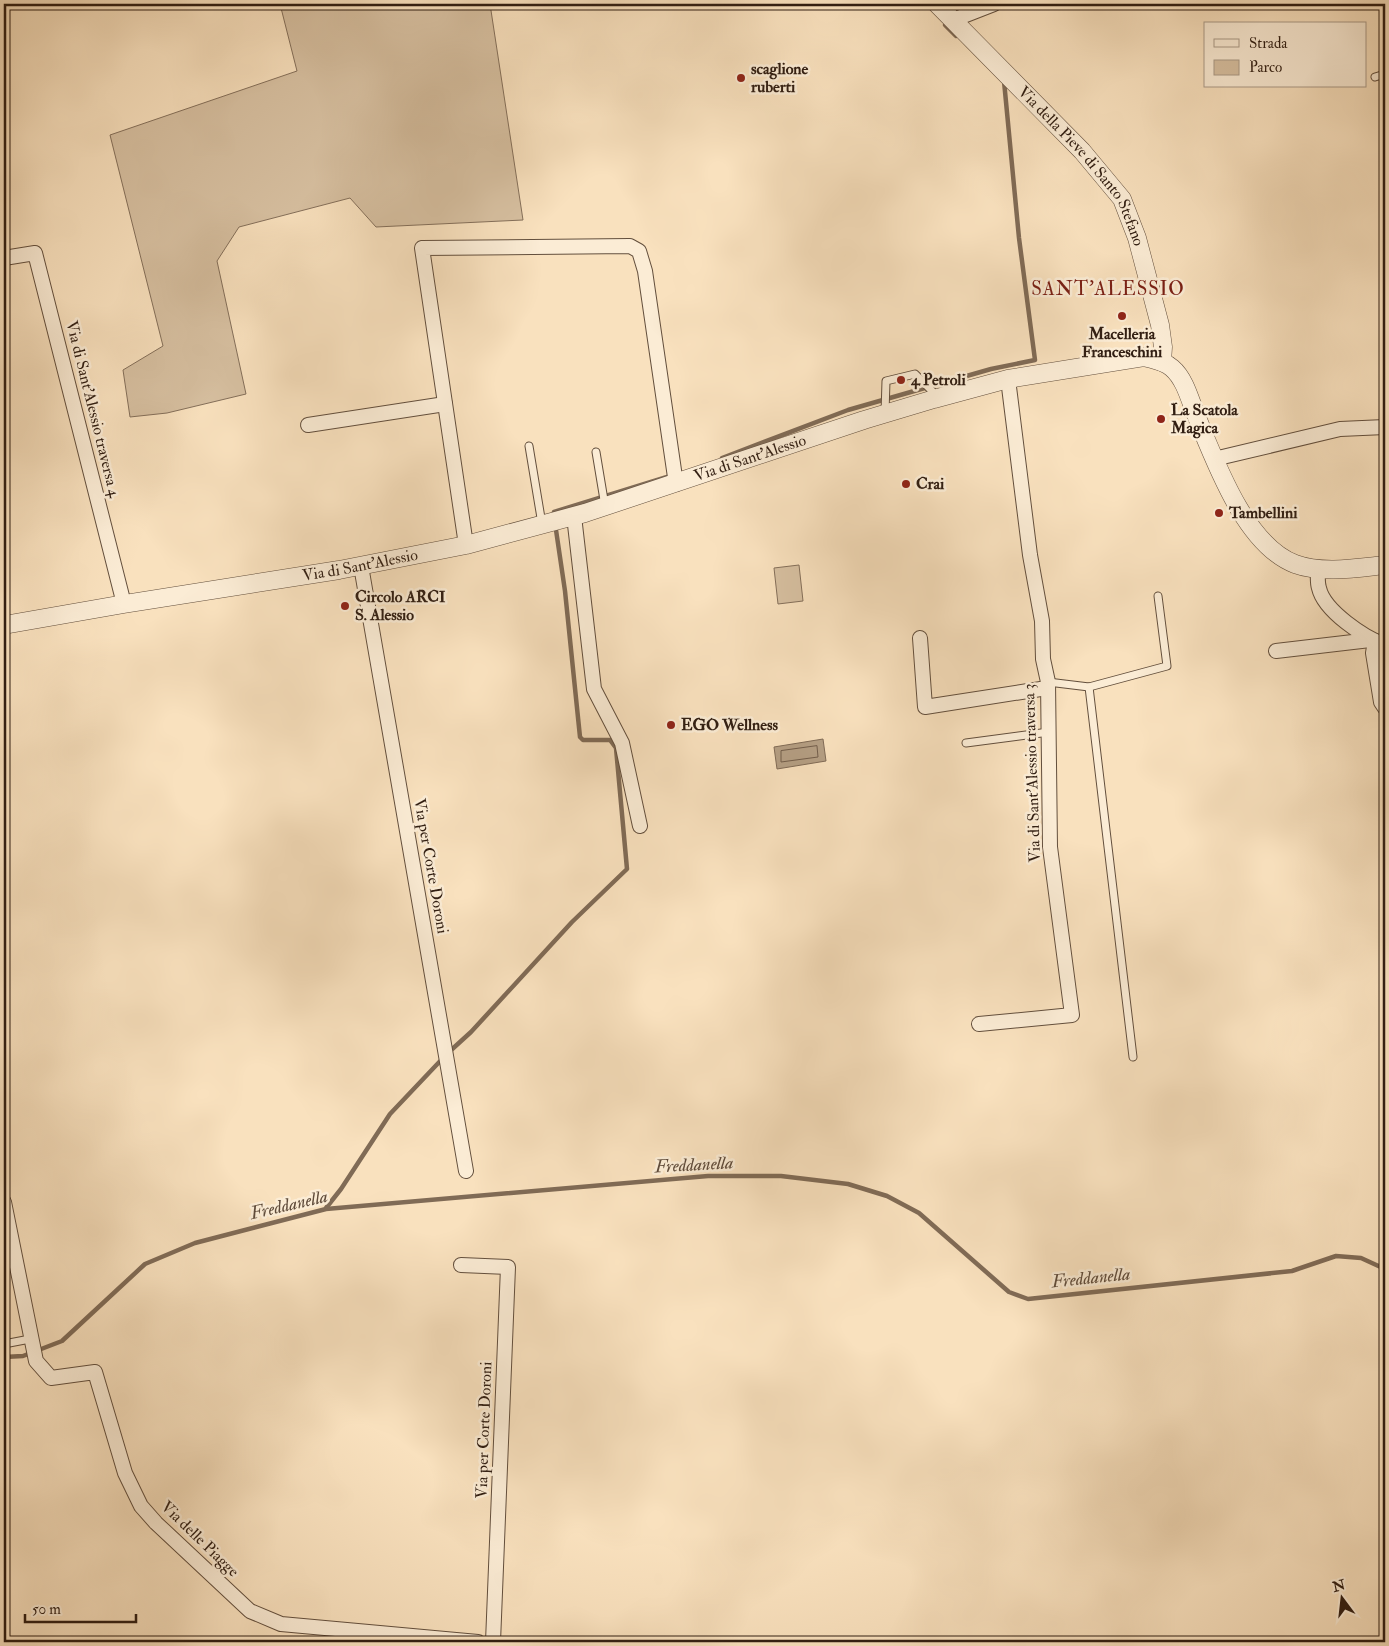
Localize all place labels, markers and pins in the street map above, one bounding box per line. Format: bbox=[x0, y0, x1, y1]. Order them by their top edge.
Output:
place label: scaglione ruberti bbox=[750, 59, 809, 97]
marker: scaglione ruberti bbox=[735, 72, 747, 84]
marker: Macelleria Franceschini bbox=[1116, 310, 1128, 322]
place label: Macelleria Franceschini bbox=[1082, 324, 1163, 362]
place label: 4 Petroli bbox=[910, 370, 966, 390]
marker: 4 Petroli bbox=[895, 374, 907, 386]
place label: La Scatola Magica bbox=[1170, 400, 1238, 439]
marker: La Scatola Magica bbox=[1155, 413, 1167, 425]
place label: Crai bbox=[916, 474, 945, 494]
marker: Crai bbox=[900, 478, 912, 490]
place label: Tambellini bbox=[1228, 503, 1298, 523]
marker: Tambellini bbox=[1213, 507, 1225, 519]
place label: Circolo ARCI S. Alessio bbox=[355, 587, 446, 625]
marker: Circolo ARCI S. Alessio bbox=[339, 600, 351, 612]
place label: EGO Wellness bbox=[681, 715, 779, 735]
marker: EGO Wellness bbox=[665, 719, 677, 731]

